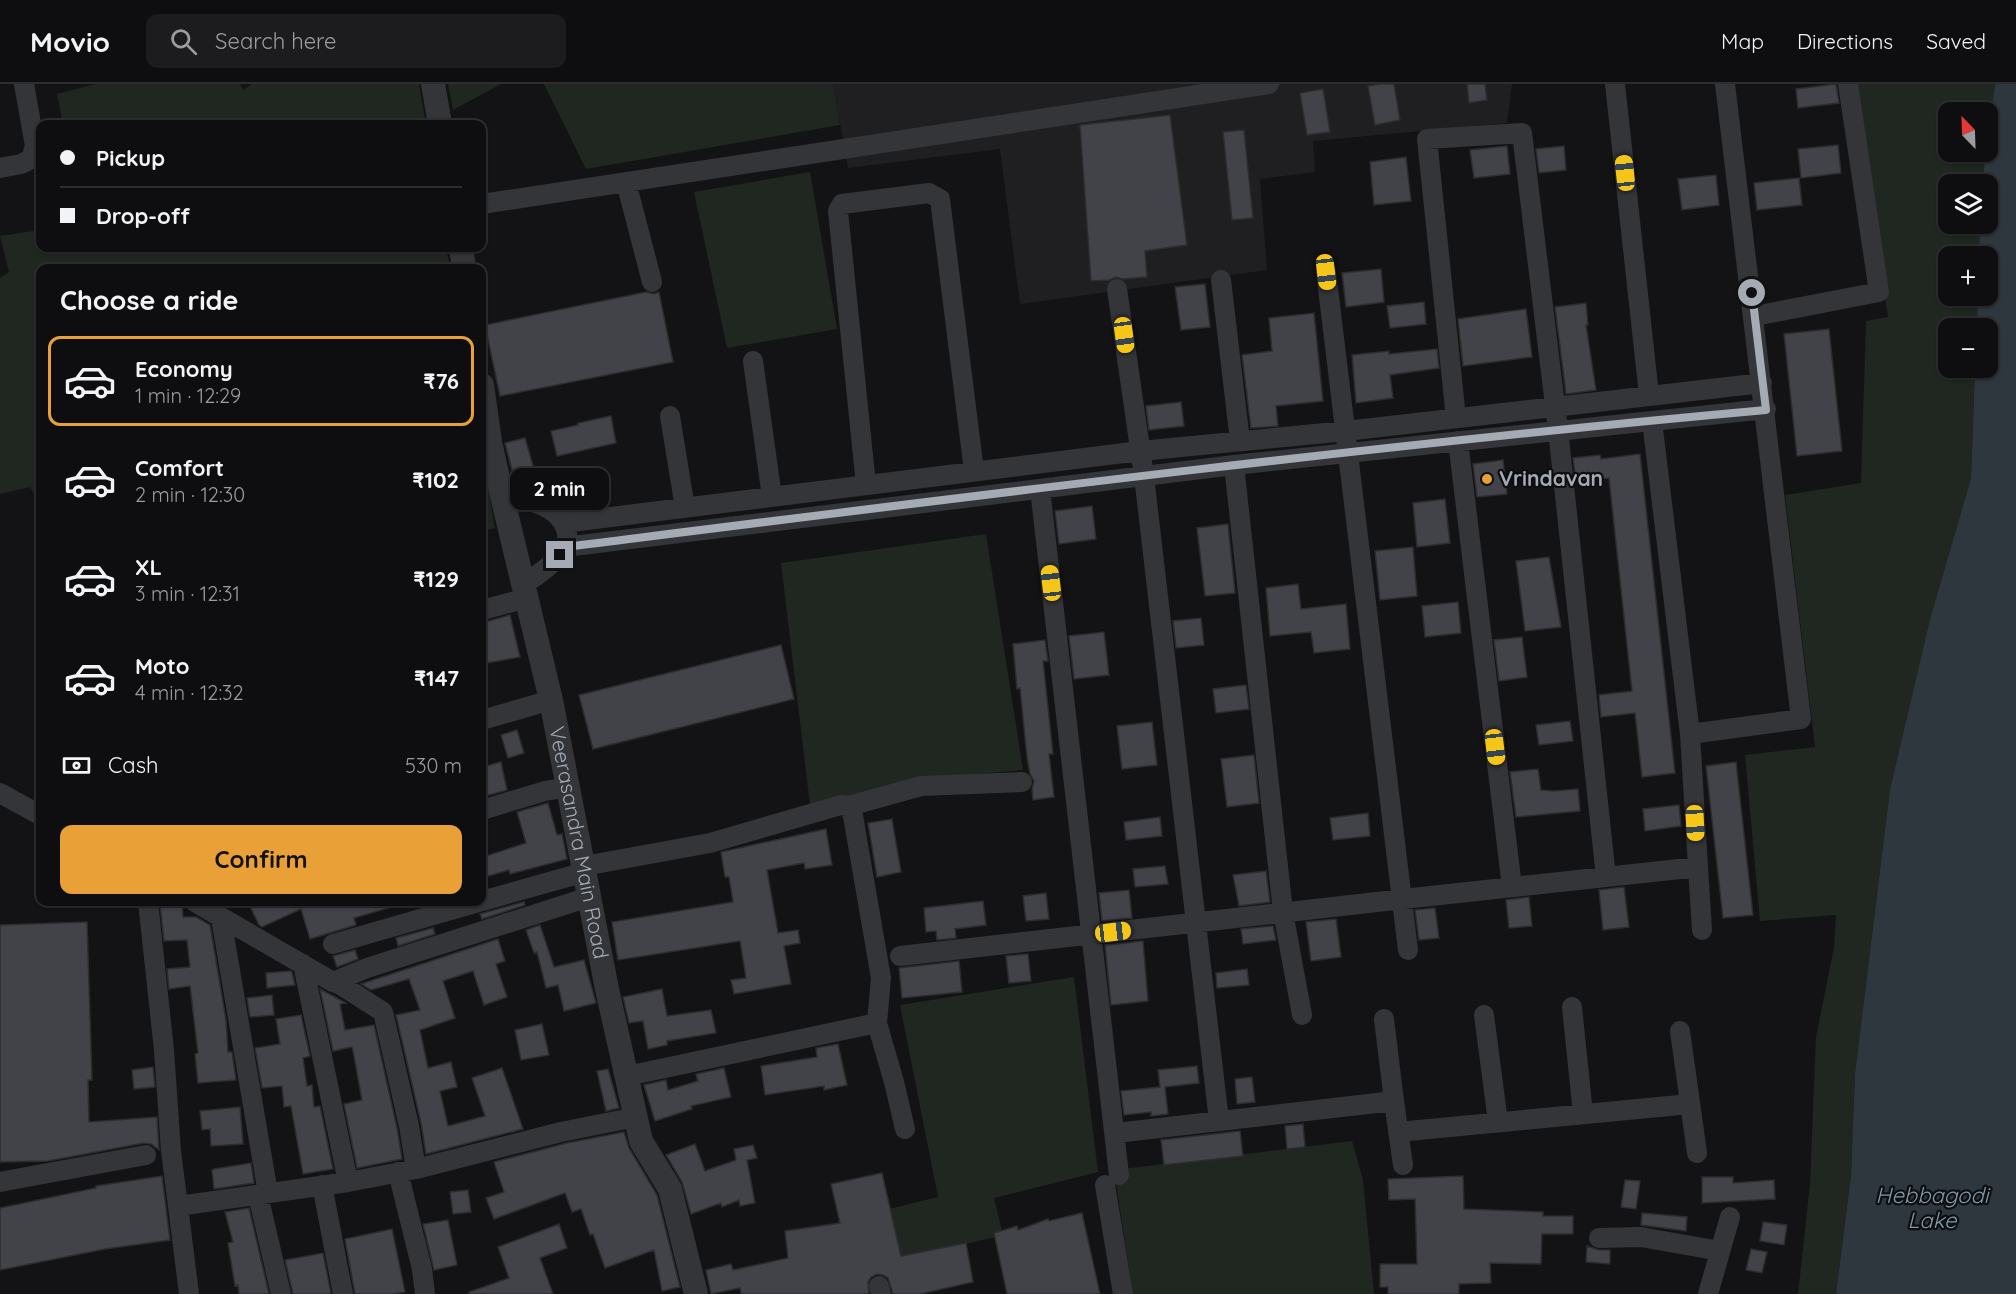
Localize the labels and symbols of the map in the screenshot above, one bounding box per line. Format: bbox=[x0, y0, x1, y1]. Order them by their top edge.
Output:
north arrow bbox=[1938, 102, 1998, 162]
car bbox=[1614, 154, 1636, 192]
car bbox=[1315, 253, 1337, 291]
route start bbox=[1738, 279, 1765, 306]
car bbox=[1113, 316, 1135, 354]
place label: Vrindavan bbox=[1499, 465, 1603, 491]
callout: 2 min bbox=[510, 468, 610, 510]
marker: Vrindavan bbox=[1480, 472, 1494, 486]
route end bbox=[546, 541, 573, 568]
car bbox=[1040, 564, 1062, 602]
street label: Veerasandra Main Road bbox=[544, 724, 615, 961]
car bbox=[1484, 728, 1506, 766]
car bbox=[1685, 805, 1705, 841]
car bbox=[1094, 921, 1132, 943]
water label: Hebbagodi Lake bbox=[1876, 1181, 1991, 1234]

